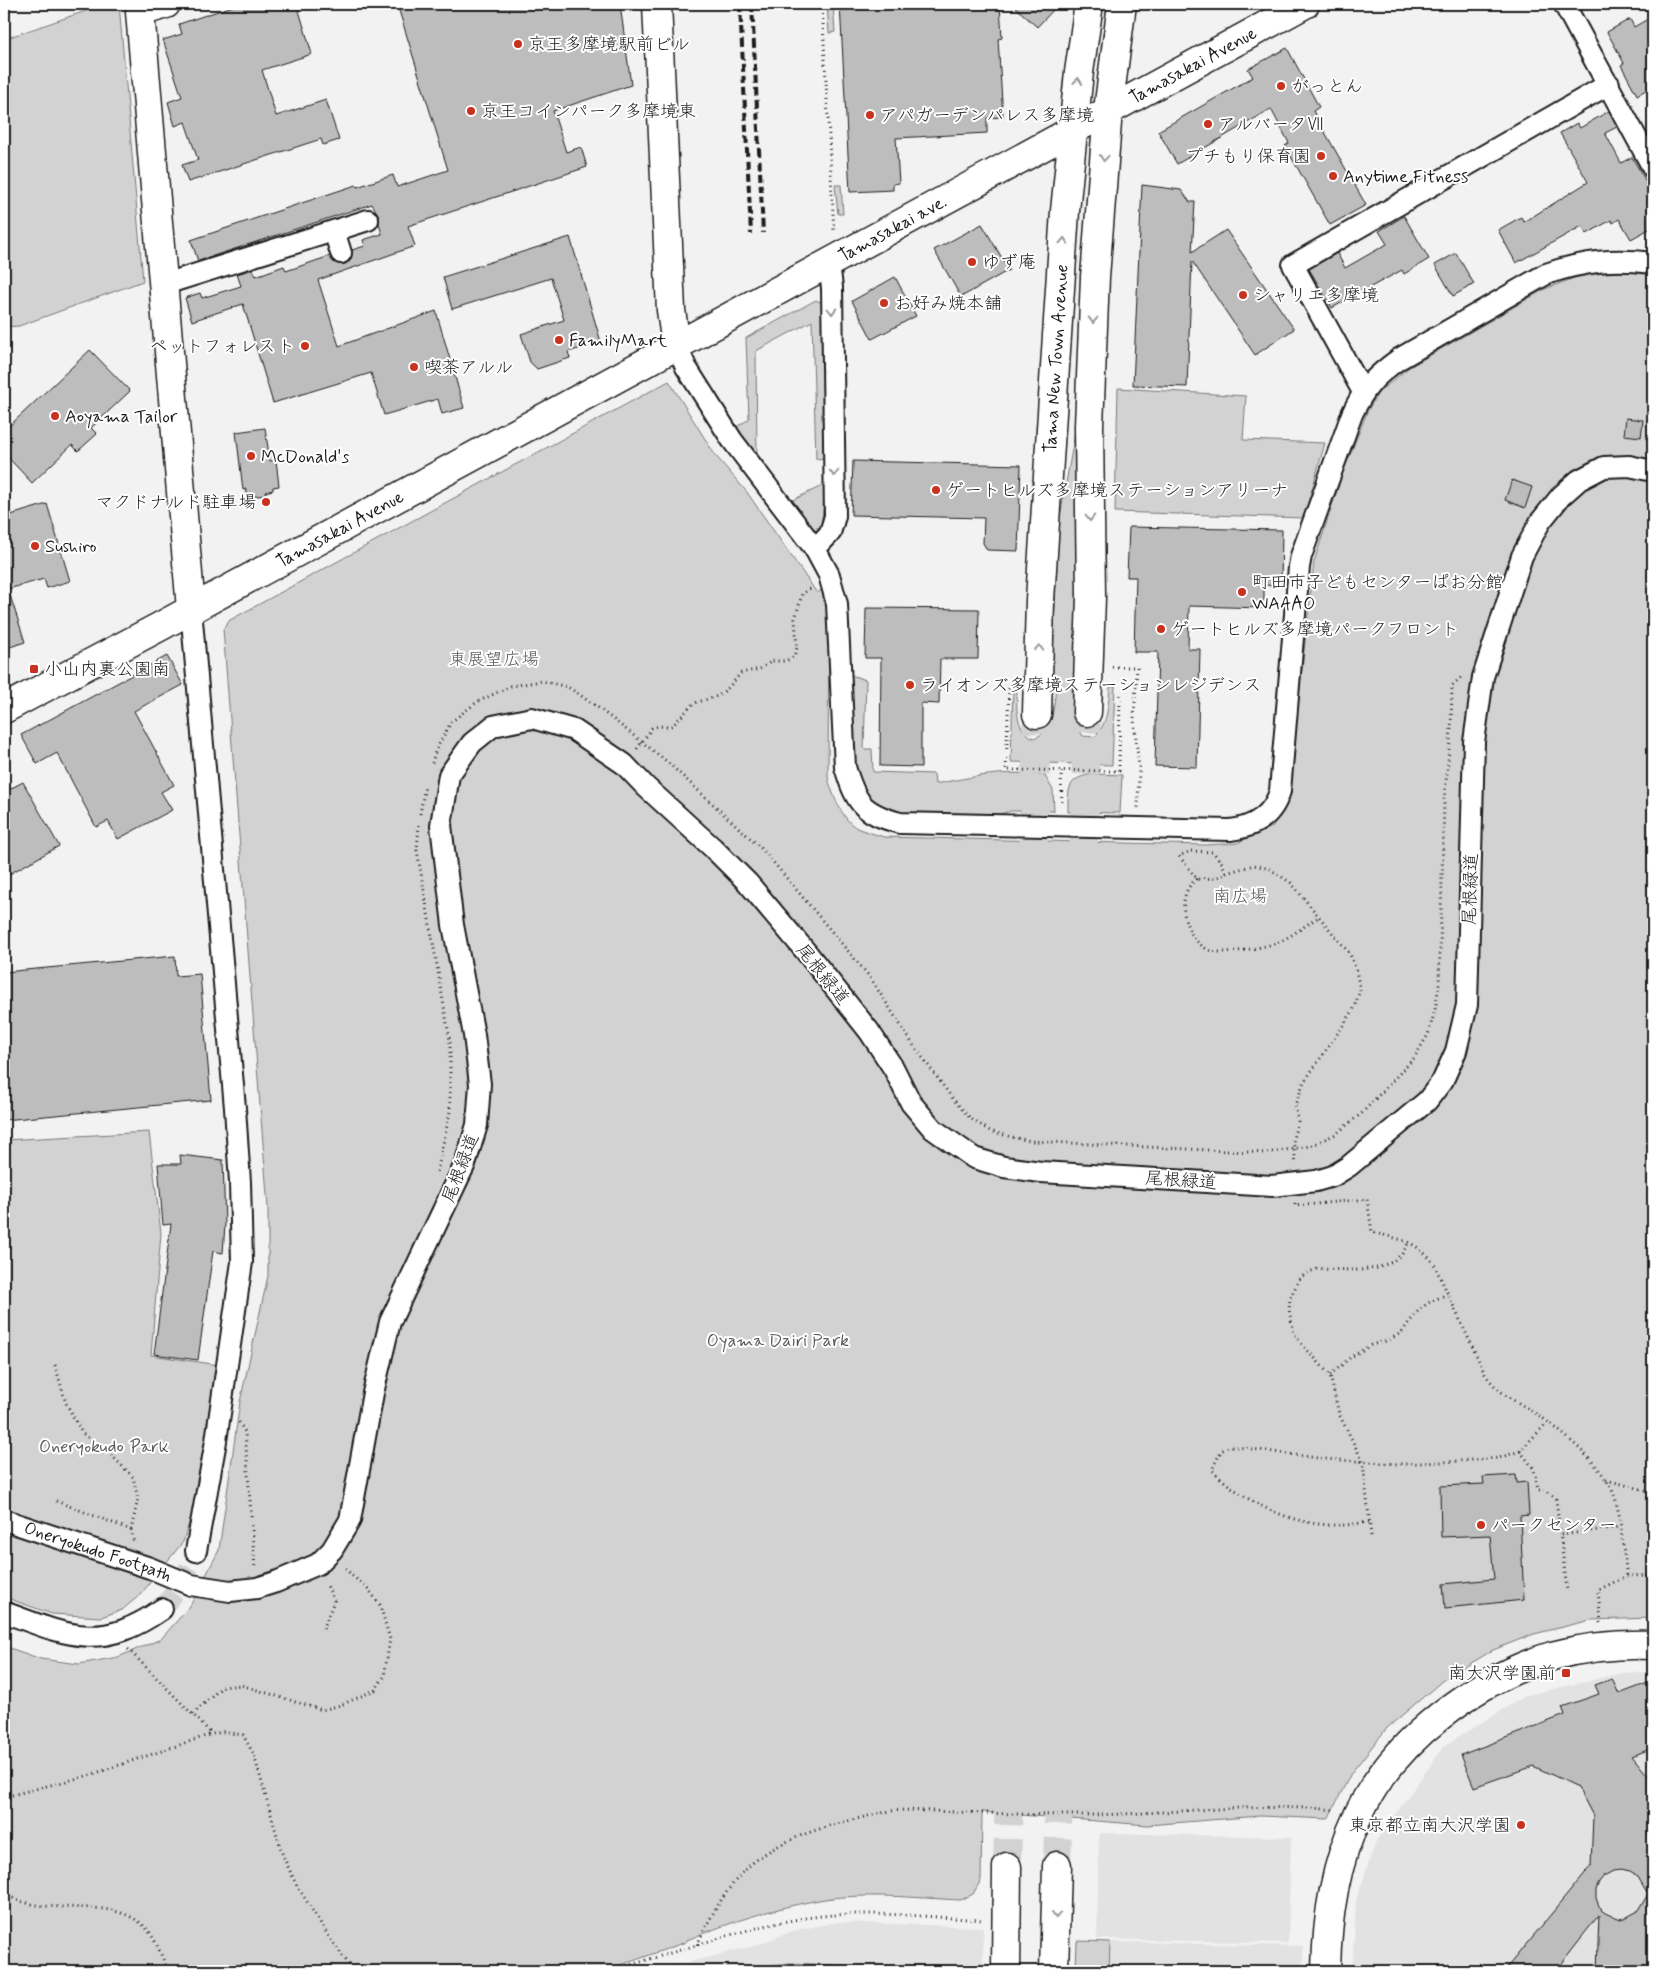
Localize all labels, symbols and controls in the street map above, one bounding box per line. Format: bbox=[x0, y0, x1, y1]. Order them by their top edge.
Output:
street label: Tamasakai Avenue bbox=[1125, 21, 1261, 110]
place label: 京王多摩境駅前ビル bbox=[528, 33, 690, 57]
marker: 京王多摩境駅前ビル bbox=[512, 38, 524, 50]
place label: がっとん bbox=[1291, 75, 1363, 99]
one-way arrow bbox=[1072, 76, 1083, 84]
marker: がっとん bbox=[1275, 80, 1287, 92]
place label: 京王コインパーク多摩境東 bbox=[481, 100, 696, 124]
place label: アパガーデンパレス多摩境 bbox=[880, 104, 1094, 128]
marker: 京王コインパーク多摩境東 bbox=[465, 105, 477, 117]
marker: アパガーデンパレス多摩境 bbox=[864, 109, 876, 121]
place label: アルバータⅦ bbox=[1218, 113, 1325, 137]
marker: アルバータⅦ bbox=[1202, 118, 1214, 130]
place label: プチもり保育園 bbox=[1185, 145, 1311, 169]
marker: プチもり保育園 bbox=[1315, 150, 1327, 162]
one-way arrow bbox=[1099, 154, 1110, 162]
place label: Anytime Fitness bbox=[1343, 165, 1468, 189]
marker: Anytime Fitness bbox=[1327, 170, 1339, 182]
street label: Tamasakai ave. bbox=[834, 190, 951, 268]
one-way arrow bbox=[1058, 237, 1069, 245]
place label: ゆず庵 bbox=[982, 251, 1036, 275]
marker: ゆず庵 bbox=[966, 256, 978, 268]
street label: Tama New Town Avenue bbox=[1038, 264, 1075, 454]
place label: シャリエ多摩境 bbox=[1253, 284, 1379, 308]
marker: シャリエ多摩境 bbox=[1237, 289, 1249, 301]
place label: お好み焼本舗 bbox=[894, 292, 1002, 316]
marker: お好み焼本舗 bbox=[878, 297, 890, 309]
one-way arrow bbox=[827, 307, 837, 315]
one-way arrow bbox=[1088, 316, 1098, 324]
place label: FamilyMart bbox=[569, 329, 668, 353]
marker: FamilyMart bbox=[553, 334, 565, 346]
place label: ペットフォレスト bbox=[150, 335, 295, 359]
marker: ペットフォレスト bbox=[299, 340, 311, 352]
place label: 喫茶アルル bbox=[424, 356, 513, 380]
marker: 喫茶アルル bbox=[408, 361, 420, 373]
place label: Aoyama Tailor bbox=[65, 405, 178, 429]
marker: Aoyama Tailor bbox=[49, 410, 61, 422]
place label: McDonald's bbox=[261, 445, 349, 469]
marker: McDonald's bbox=[245, 450, 257, 462]
one-way arrow bbox=[829, 469, 840, 477]
place label: ゲートヒルズ多摩境ステーションアリーナ bbox=[946, 479, 1288, 503]
marker: ゲートヒルズ多摩境ステーションアリーナ bbox=[930, 484, 942, 496]
street label: Tamasakai Avenue bbox=[272, 485, 408, 574]
place label: マクドナルド駐車場 bbox=[95, 491, 256, 515]
marker: マクドナルド駐車場 bbox=[260, 496, 272, 508]
one-way arrow bbox=[1085, 514, 1095, 522]
place label: Sushiro bbox=[45, 535, 97, 559]
marker: Sushiro bbox=[29, 540, 41, 552]
place label: 町田市子どもセンターぱお分館 WAAAO bbox=[1252, 571, 1503, 616]
marker: 町田市子どもセンターぱお分館 WAAAO bbox=[1236, 586, 1248, 598]
place label: ゲートヒルズ多摩境パークフロント bbox=[1171, 618, 1459, 642]
marker: ゲートヒルズ多摩境パークフロント bbox=[1155, 623, 1167, 635]
one-way arrow bbox=[1034, 643, 1044, 651]
park label: 東展望広場 bbox=[449, 648, 539, 672]
place label: 小山内裏公園南 bbox=[44, 658, 170, 682]
marker: 小山内裏公園南 bbox=[28, 663, 40, 675]
place label: ライオンズ多摩境ステーションレジデンス bbox=[920, 674, 1261, 698]
marker: ライオンズ多摩境ステーションレジデンス bbox=[904, 679, 916, 691]
street label: 尾根緑道 bbox=[1458, 853, 1484, 925]
park label: 南広場 bbox=[1213, 885, 1267, 909]
street label: 尾根緑道 bbox=[790, 939, 854, 1010]
street label: 尾根緑道 bbox=[437, 1130, 485, 1206]
street label: 尾根緑道 bbox=[1144, 1167, 1218, 1195]
park label: Oyama Dairi Park bbox=[707, 1329, 849, 1353]
park label: Oneryokudo Park bbox=[39, 1435, 169, 1459]
place label: パークセンター bbox=[1491, 1514, 1616, 1538]
street label: Oneryokudo Footpath bbox=[21, 1516, 175, 1589]
marker: パークセンター bbox=[1475, 1519, 1487, 1531]
place label: 南大沢学園前 bbox=[1448, 1662, 1556, 1686]
marker: 南大沢学園前 bbox=[1560, 1667, 1572, 1679]
place label: 東京都立南大沢学園 bbox=[1349, 1814, 1511, 1838]
marker: 東京都立南大沢学園 bbox=[1515, 1819, 1527, 1831]
one-way arrow bbox=[1050, 1911, 1061, 1919]

